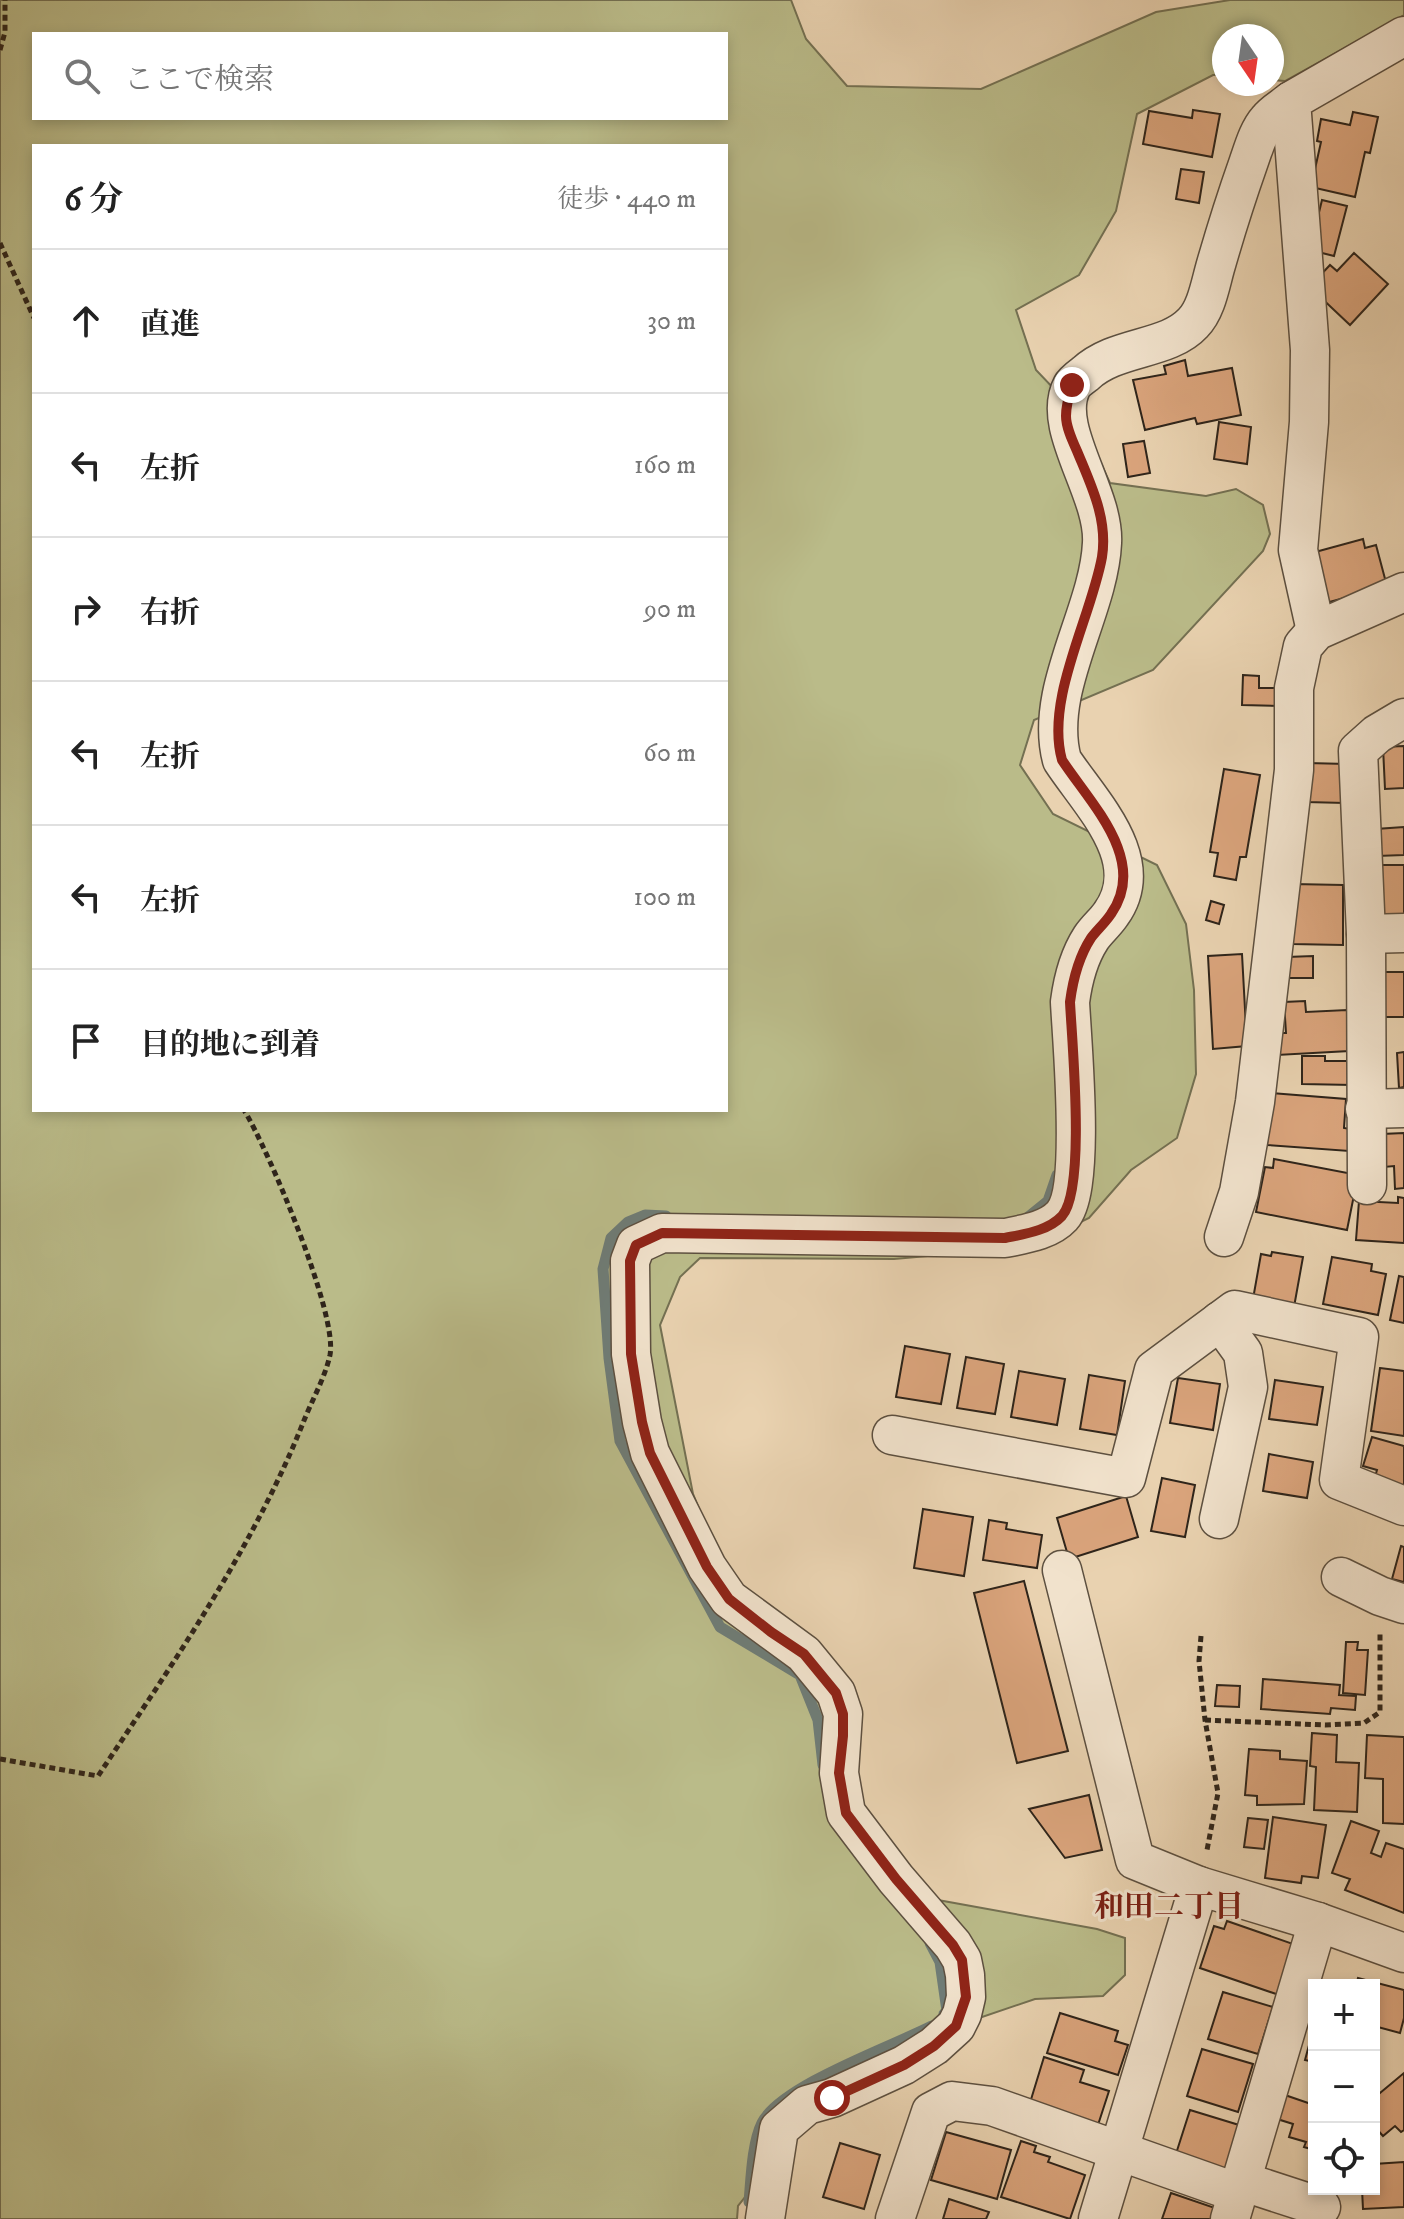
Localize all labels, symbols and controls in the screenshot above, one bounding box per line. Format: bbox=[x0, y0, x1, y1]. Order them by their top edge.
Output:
north arrow bbox=[1212, 24, 1284, 96]
search box bbox=[32, 32, 728, 120]
icon: search bbox=[60, 54, 104, 98]
text: ここで検索 bbox=[124, 62, 274, 99]
text: 6 分 bbox=[64, 179, 123, 221]
text: 徒歩 · 440 m bbox=[558, 183, 696, 216]
icon: ahead bbox=[64, 299, 108, 343]
text: 30 m bbox=[647, 305, 696, 338]
text: 直進 bbox=[140, 307, 200, 344]
route end bbox=[1054, 367, 1090, 403]
icon: left bbox=[64, 443, 108, 487]
text: 160 m bbox=[634, 449, 696, 482]
text: 左折 bbox=[140, 451, 200, 488]
icon: right bbox=[64, 587, 108, 631]
text: 90 m bbox=[644, 593, 696, 626]
text: 右折 bbox=[140, 595, 200, 632]
icon: left bbox=[64, 731, 108, 775]
text: 60 m bbox=[643, 737, 696, 770]
text: 左折 bbox=[140, 739, 200, 776]
icon: left bbox=[64, 875, 108, 919]
text: 100 m bbox=[633, 881, 696, 914]
text: 左折 bbox=[140, 883, 200, 920]
icon: arrive bbox=[64, 1019, 108, 1063]
text: 目的地に到着 bbox=[140, 1027, 320, 1064]
district label: 和田二丁目 bbox=[1094, 1889, 1244, 1926]
map controls bbox=[1308, 1979, 1380, 2195]
button: + bbox=[1308, 1979, 1380, 2051]
button: − bbox=[1308, 2051, 1380, 2123]
route start bbox=[814, 2080, 850, 2116]
button: locate bbox=[1308, 2123, 1380, 2195]

